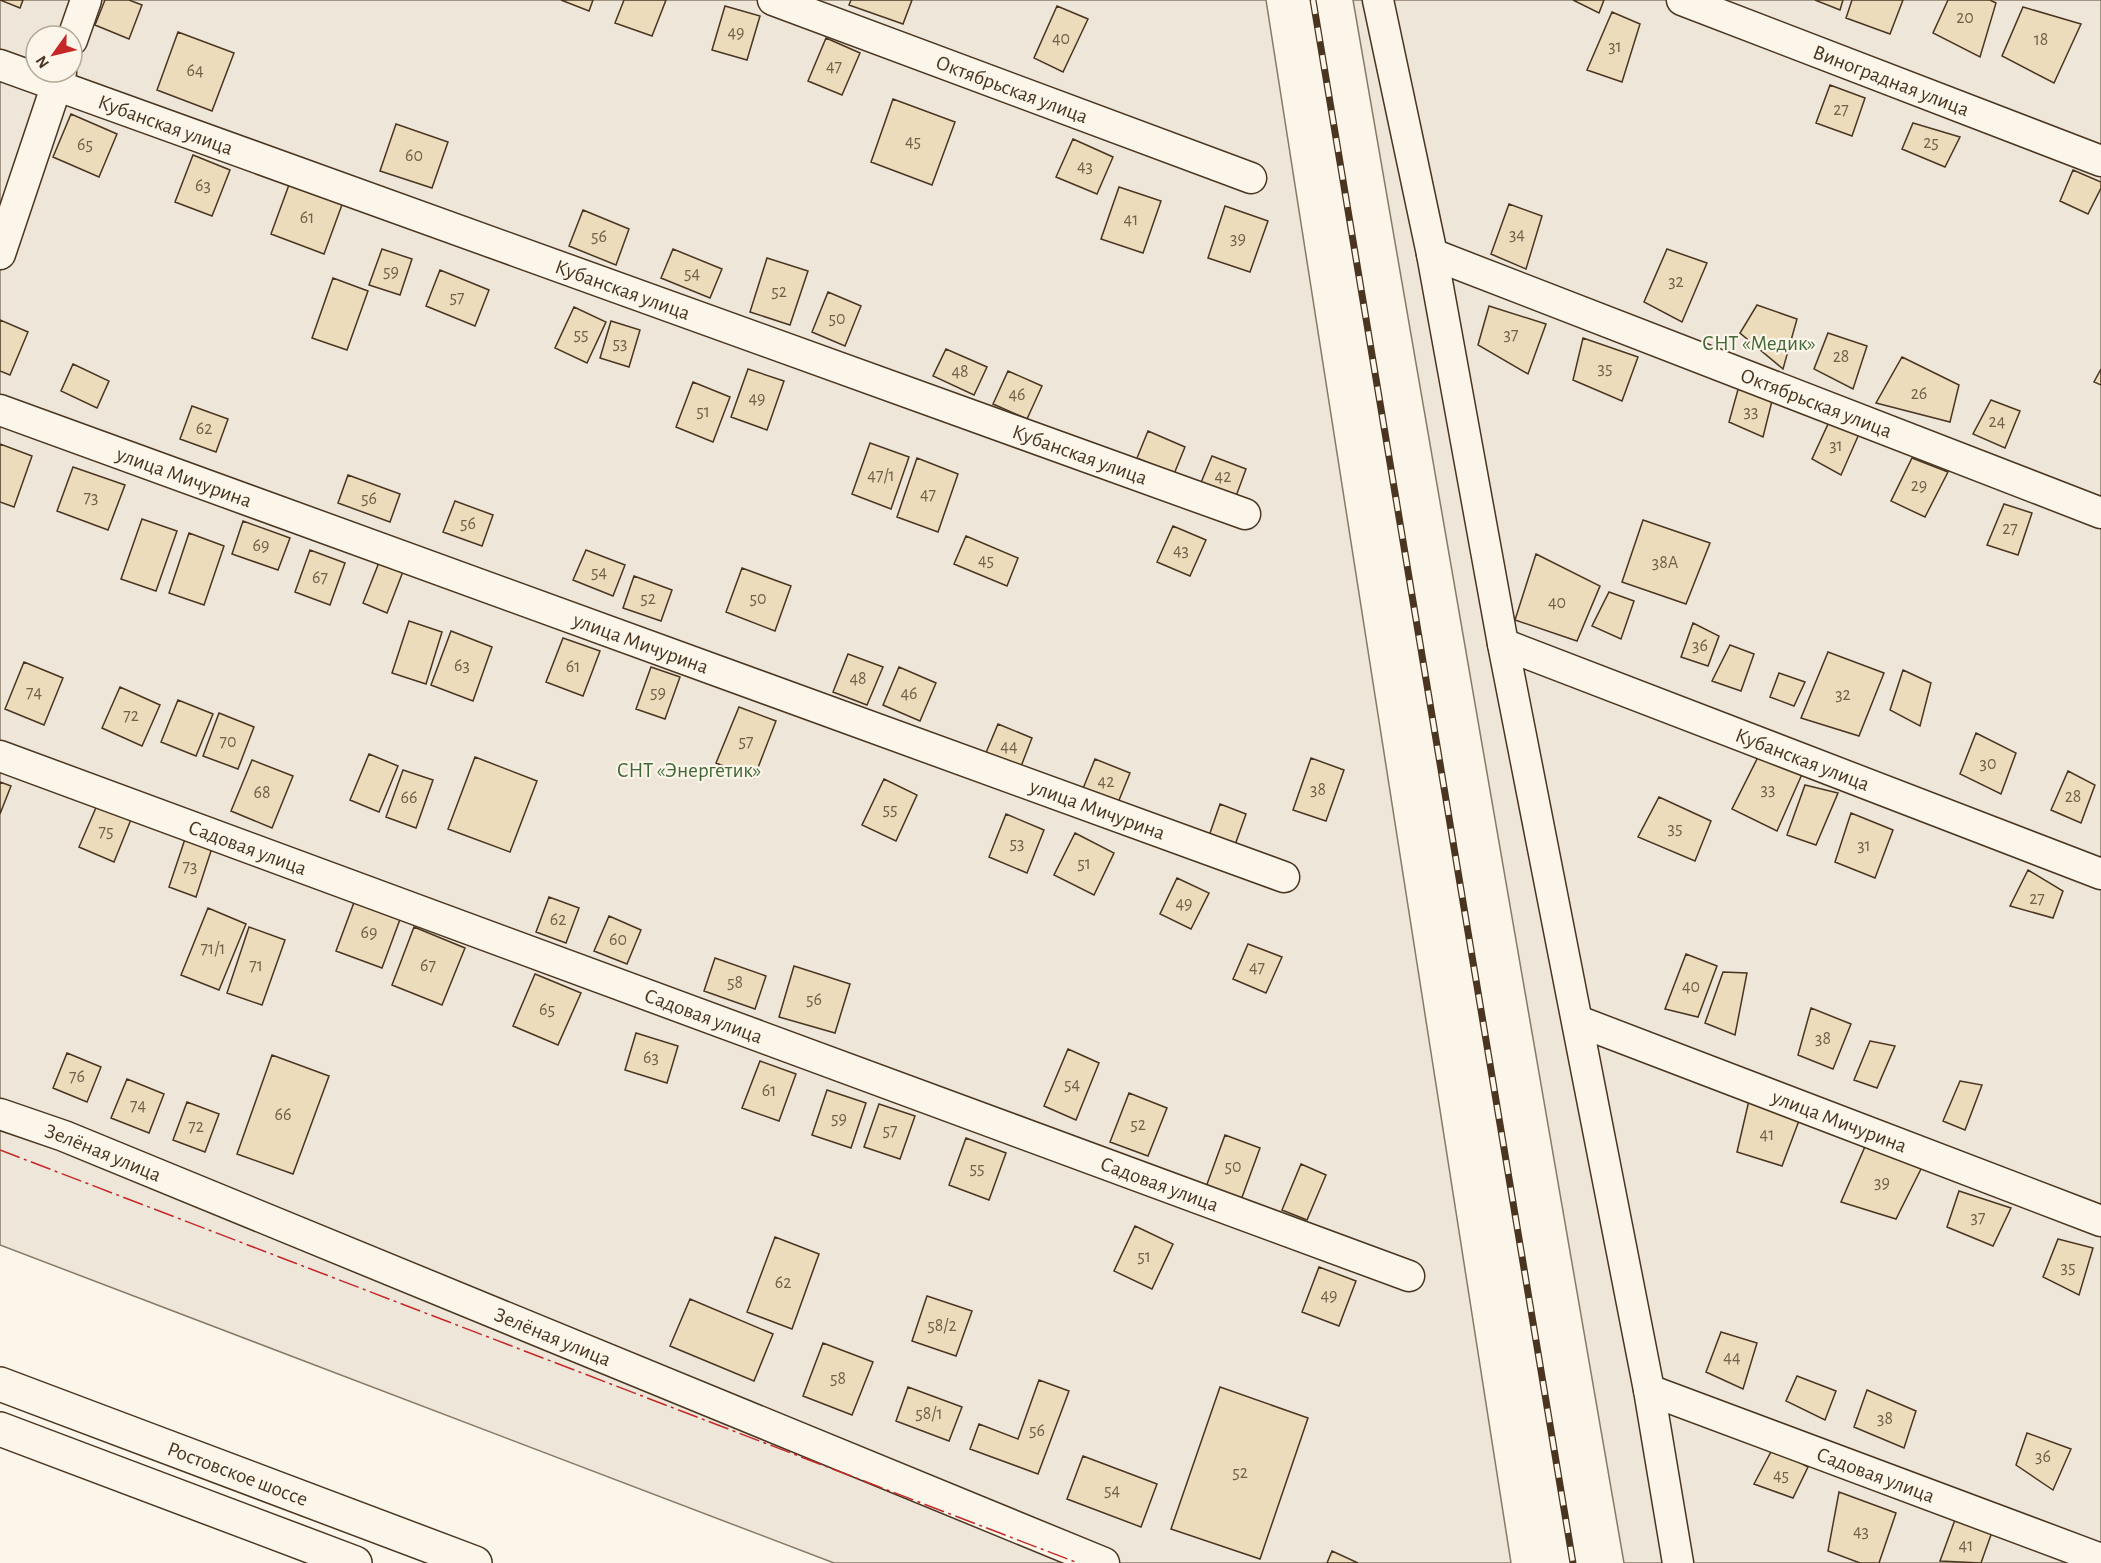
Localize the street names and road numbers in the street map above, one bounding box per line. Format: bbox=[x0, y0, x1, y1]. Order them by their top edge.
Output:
street label: Виноградная улица bbox=[1810, 41, 1973, 120]
street label: Октябрьская улица bbox=[933, 51, 1091, 127]
street label: Кубанская улица bbox=[95, 91, 236, 159]
street label: Кубанская улица bbox=[552, 256, 693, 324]
street label: Октябрьская улица bbox=[1737, 364, 1895, 442]
street label: Кубанская улица bbox=[1010, 421, 1151, 489]
street label: улица Мичурина bbox=[113, 442, 255, 511]
street label: улица Мичурина bbox=[570, 609, 712, 677]
street label: Кубанская улица bbox=[1733, 724, 1873, 795]
street label: улица Мичурина bbox=[1026, 775, 1168, 844]
street label: Садовая улица bbox=[186, 816, 310, 879]
street label: Садовая улица bbox=[642, 984, 766, 1047]
street label: улица Мичурина bbox=[1768, 1085, 1910, 1156]
street label: Зелёная улица bbox=[42, 1120, 165, 1185]
street label: Садовая улица bbox=[1098, 1153, 1222, 1215]
street label: Зелёная улица bbox=[491, 1303, 614, 1370]
street label: Ростовское шоссе bbox=[164, 1438, 311, 1510]
street label: Садовая улица bbox=[1814, 1443, 1938, 1507]

